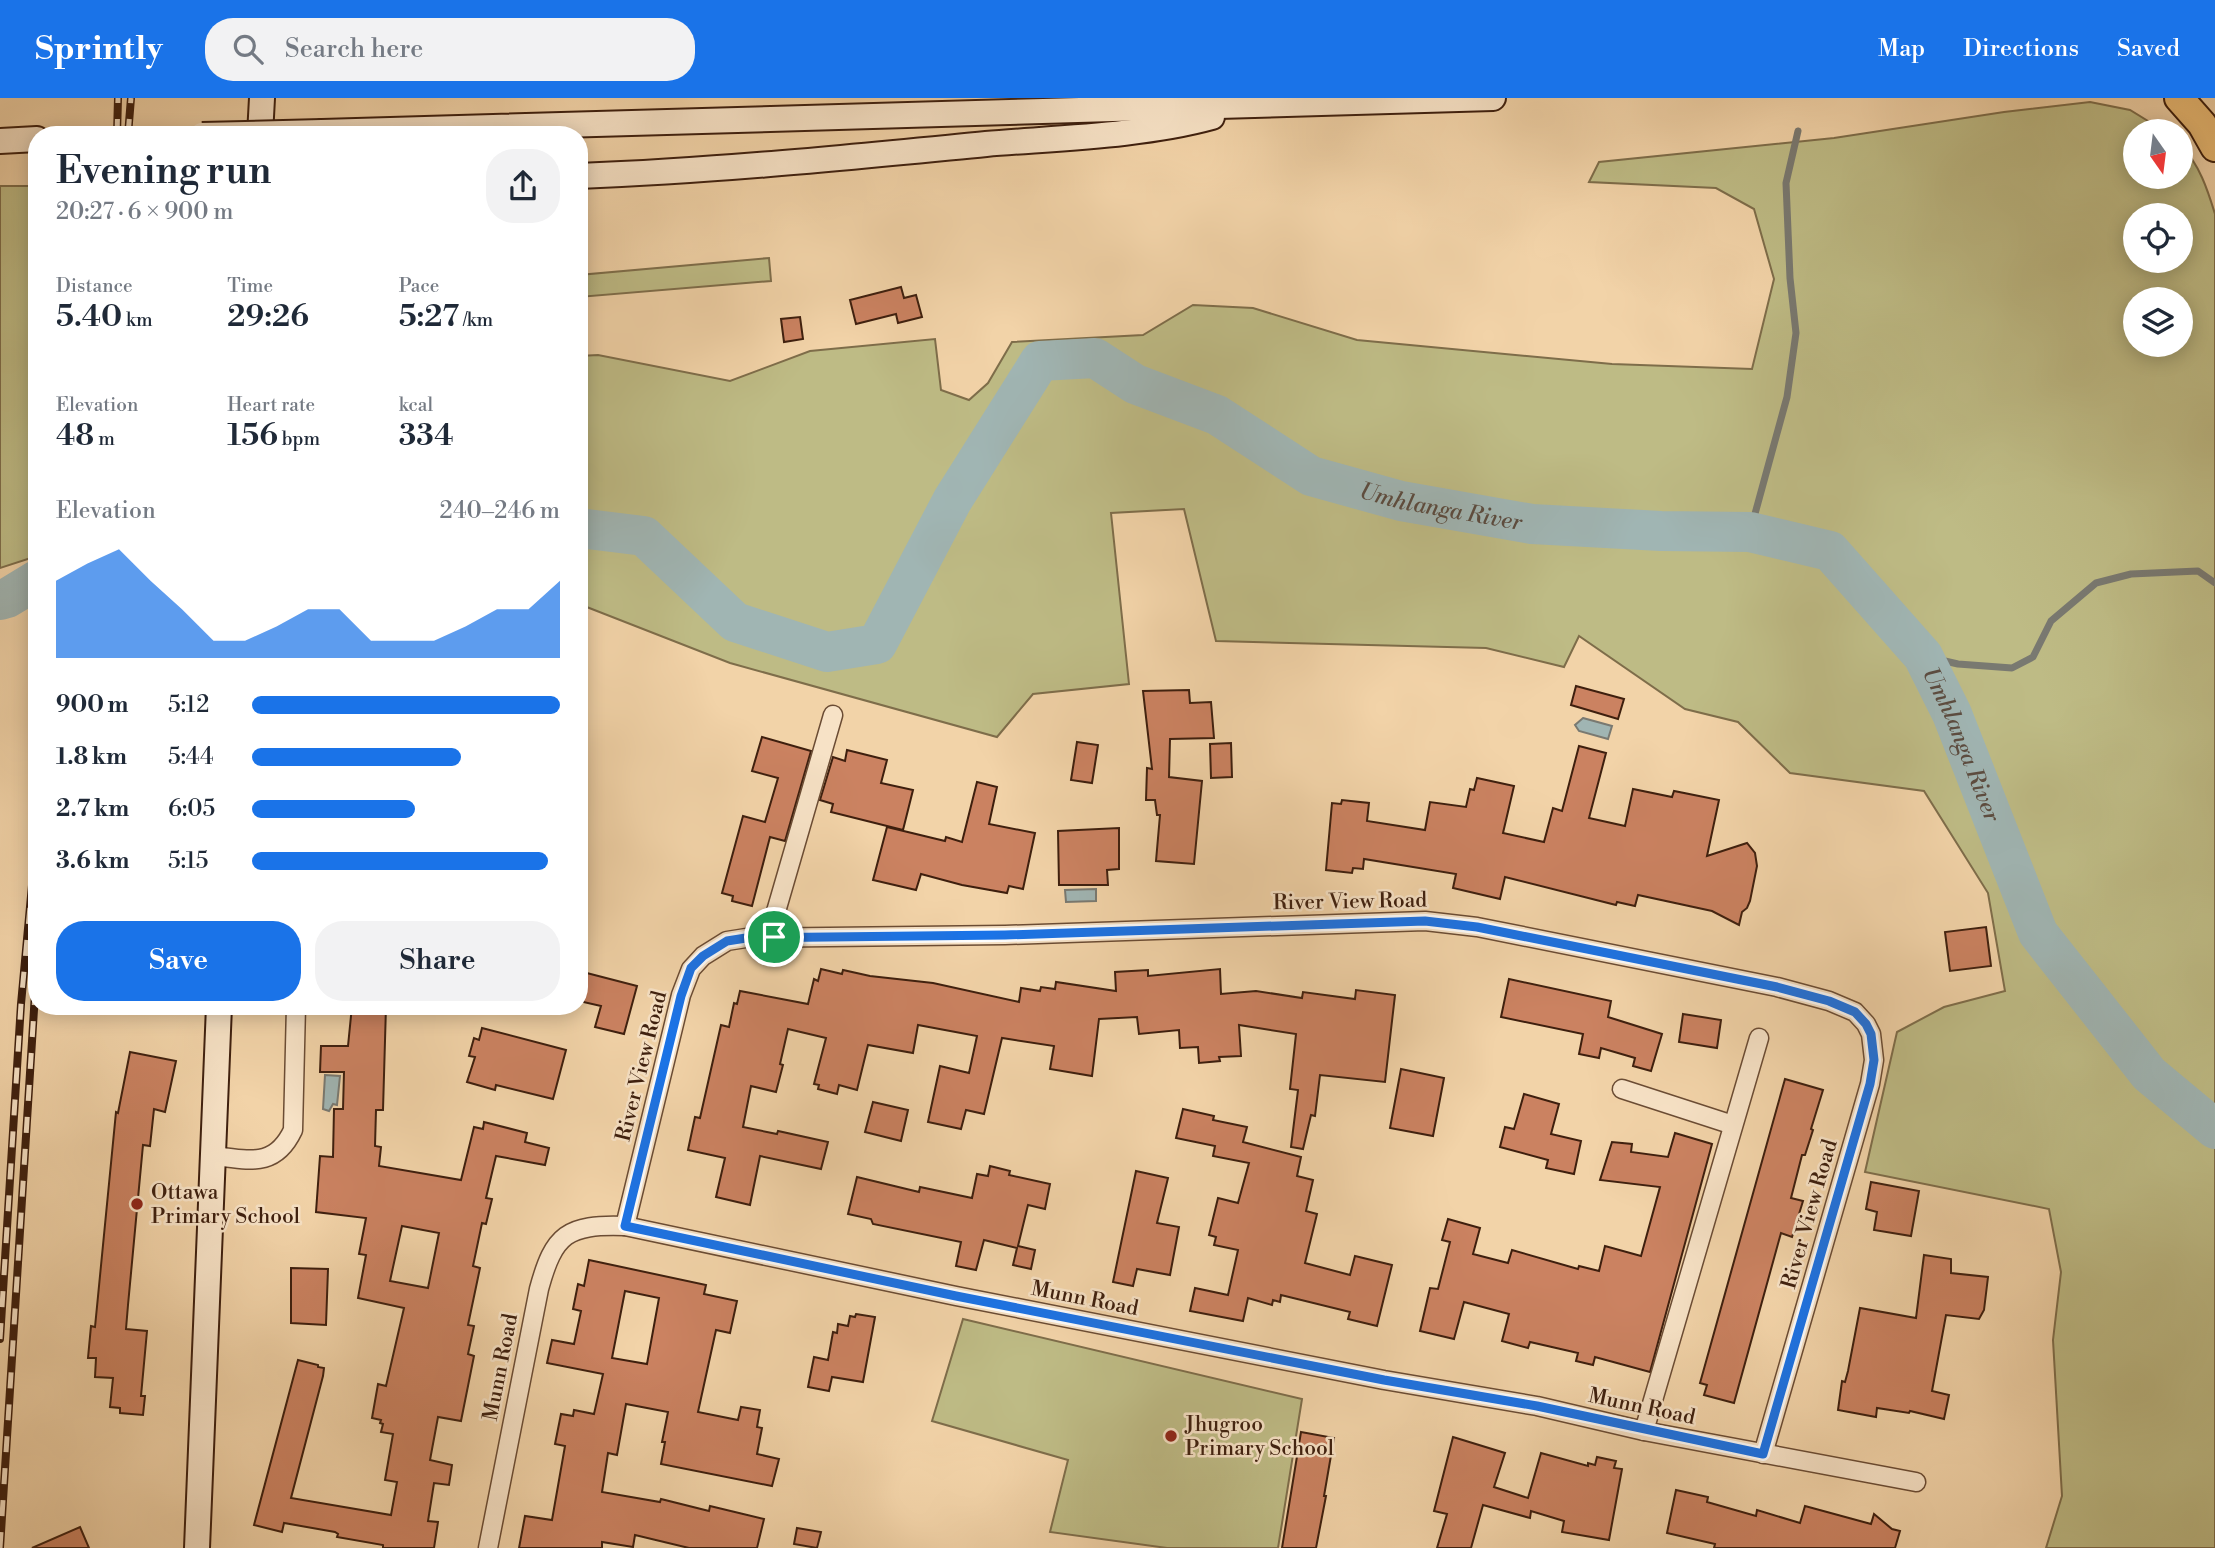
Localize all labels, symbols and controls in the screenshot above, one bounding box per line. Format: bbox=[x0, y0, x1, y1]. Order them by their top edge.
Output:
search box bbox=[205, 18, 695, 81]
text: Sprintly bbox=[35, 29, 163, 70]
icon: search bbox=[229, 30, 267, 68]
text: Search here bbox=[285, 33, 423, 65]
text: Map bbox=[1878, 34, 1925, 64]
text: Directions bbox=[1963, 34, 2079, 64]
text: Saved bbox=[2117, 34, 2180, 64]
north arrow bbox=[2123, 119, 2193, 189]
map controls bbox=[2123, 119, 2193, 357]
text: Evening run bbox=[56, 148, 271, 195]
button: share bbox=[486, 149, 560, 223]
text: 20:27 · 6 × 900 m bbox=[56, 198, 234, 226]
button: locate bbox=[2123, 203, 2193, 273]
text: Distance bbox=[56, 274, 133, 298]
text: Time bbox=[227, 274, 273, 298]
text: Pace bbox=[399, 274, 439, 298]
button: layers bbox=[2123, 287, 2193, 357]
text: 5.40 bbox=[56, 298, 122, 336]
text: 29:26 bbox=[227, 298, 309, 336]
text: 5:27 bbox=[399, 298, 459, 336]
text: km bbox=[122, 308, 153, 332]
text: /km bbox=[459, 308, 493, 332]
text: Elevation bbox=[56, 393, 138, 417]
text: Heart rate bbox=[227, 393, 315, 417]
text: kcal bbox=[399, 393, 433, 417]
text: 48 bbox=[56, 417, 94, 455]
text: 156 bbox=[227, 417, 278, 455]
text: 334 bbox=[399, 417, 454, 455]
text: m bbox=[94, 427, 115, 451]
text: bpm bbox=[278, 427, 320, 451]
water label: Umhlanga River bbox=[1356, 477, 1525, 537]
text: Elevation bbox=[56, 497, 156, 525]
text: 240–246 m bbox=[440, 497, 560, 525]
water label: Umhlanga River bbox=[1916, 663, 2006, 827]
text: 900 m bbox=[56, 691, 129, 719]
text: 5:12 bbox=[168, 691, 209, 719]
text: 1.8 km bbox=[56, 743, 127, 771]
text: 5:44 bbox=[168, 743, 214, 771]
text: 2.7 km bbox=[56, 795, 129, 823]
text: 6:05 bbox=[168, 795, 215, 823]
text: 3.6 km bbox=[56, 847, 129, 875]
text: 5:15 bbox=[168, 847, 208, 875]
street label: River View Road bbox=[1273, 888, 1427, 916]
pin bbox=[744, 907, 804, 967]
icon: arrive bbox=[755, 918, 793, 956]
button: Save bbox=[56, 921, 301, 1001]
button: Share bbox=[315, 921, 560, 1001]
street label: River View Road bbox=[611, 988, 673, 1144]
street label: River View Road bbox=[1776, 1136, 1844, 1292]
place label: Ottawa Primary School bbox=[151, 1180, 300, 1230]
marker: Ottawa Primary School bbox=[129, 1196, 145, 1212]
street label: Munn Road bbox=[1029, 1276, 1141, 1322]
street label: Munn Road bbox=[478, 1311, 524, 1423]
street label: Munn Road bbox=[1586, 1383, 1698, 1431]
place label: Jhugroo Primary School bbox=[1184, 1412, 1334, 1462]
marker: Jhugroo Primary School bbox=[1163, 1428, 1179, 1444]

